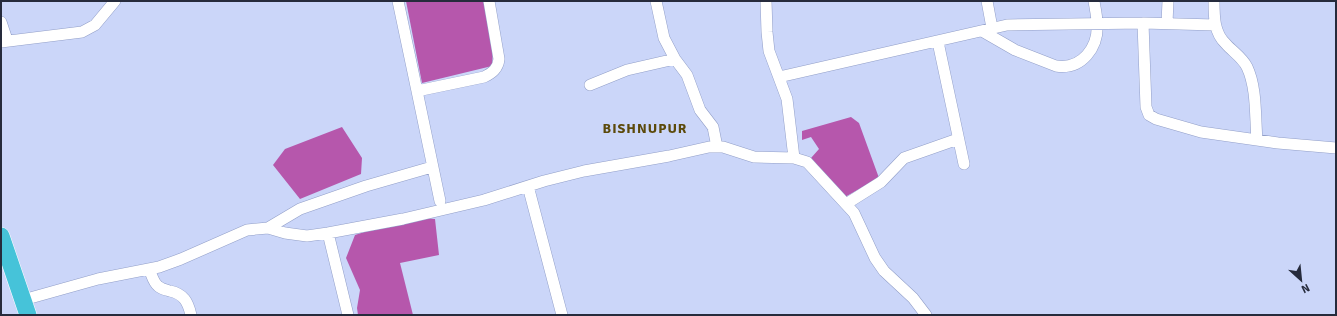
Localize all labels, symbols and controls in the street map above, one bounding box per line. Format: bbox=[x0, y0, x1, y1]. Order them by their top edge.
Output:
district label: BISHNUPUR bbox=[603, 120, 687, 137]
north arrow bbox=[1281, 260, 1321, 300]
text: N bbox=[1299, 281, 1312, 296]

